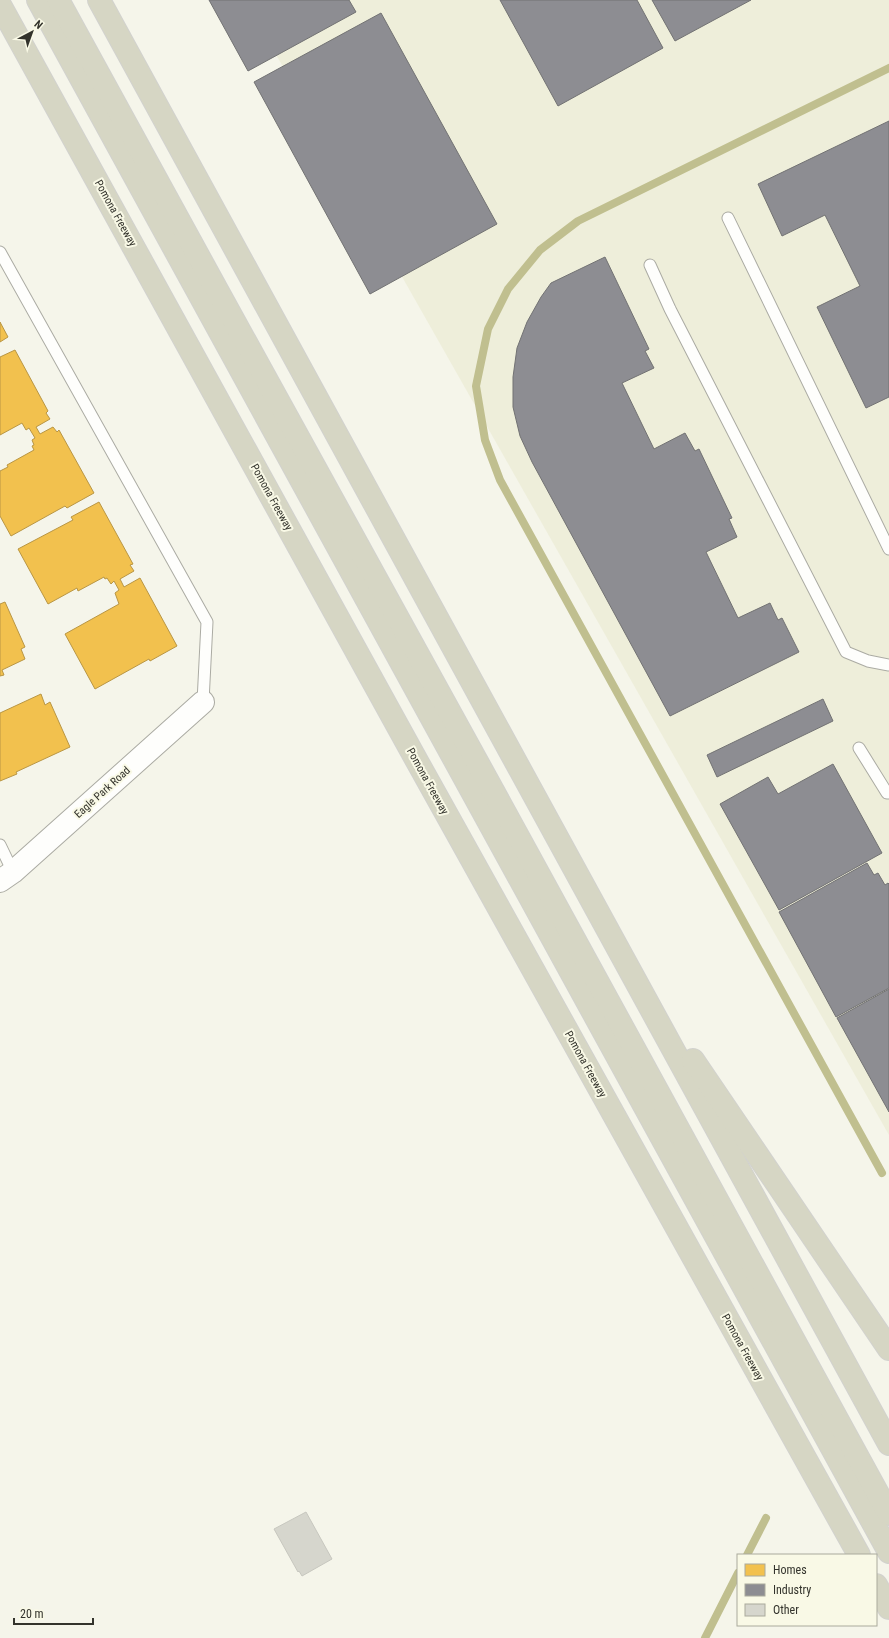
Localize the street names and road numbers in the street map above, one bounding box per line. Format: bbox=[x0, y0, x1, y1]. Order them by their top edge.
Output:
street label: Pomona Freeway bbox=[92, 178, 139, 249]
street label: Pomona Freeway bbox=[248, 462, 295, 533]
street label: Pomona Freeway bbox=[404, 746, 451, 817]
street label: Eagle Park Road bbox=[72, 764, 133, 821]
street label: Pomona Freeway bbox=[562, 1029, 609, 1100]
street label: Pomona Freeway bbox=[719, 1312, 766, 1383]

